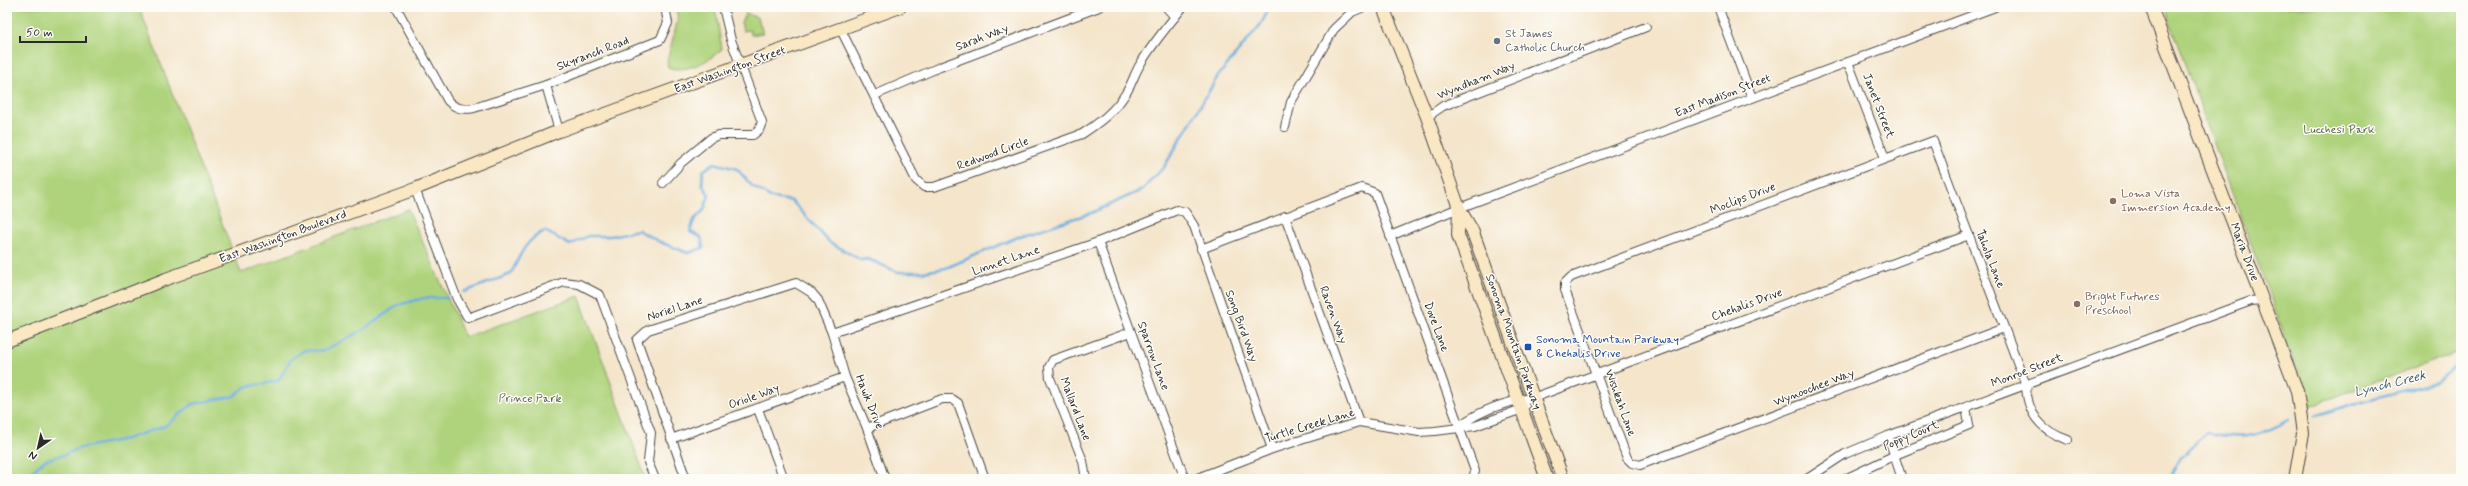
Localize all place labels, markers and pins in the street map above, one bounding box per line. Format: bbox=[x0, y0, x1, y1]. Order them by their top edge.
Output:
place label: St James Catholic Church bbox=[1505, 26, 1585, 56]
marker: St James Catholic Church bbox=[1492, 36, 1502, 46]
place label: Loma Vista Immersion Academy bbox=[2121, 186, 2231, 216]
marker: Loma Vista Immersion Academy bbox=[2108, 196, 2118, 206]
place label: Bright Futures Preschool bbox=[2085, 289, 2160, 319]
marker: Bright Futures Preschool bbox=[2072, 299, 2082, 309]
place label: Sonoma Mountain Parkway & Chehalis Drive bbox=[1536, 332, 1679, 362]
marker: Sonoma Mountain Parkway & Chehalis Drive bbox=[1523, 342, 1533, 352]

